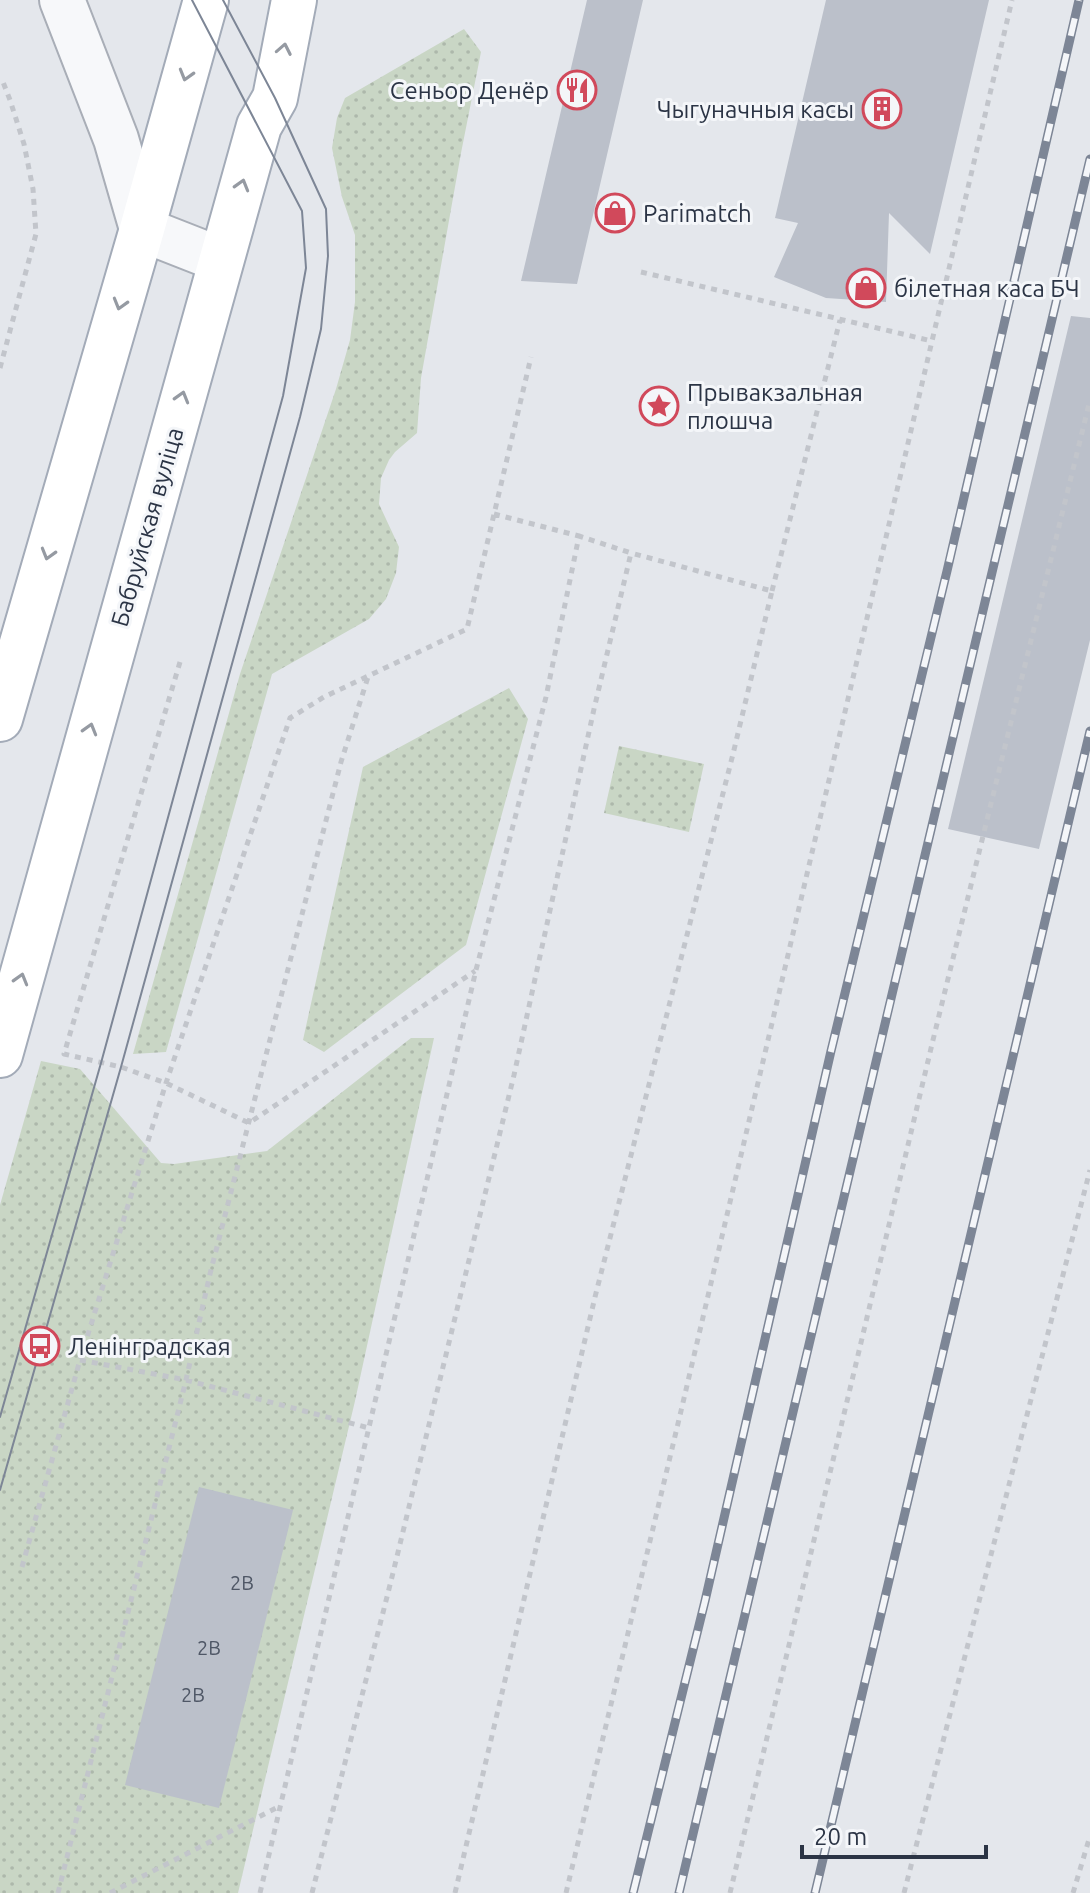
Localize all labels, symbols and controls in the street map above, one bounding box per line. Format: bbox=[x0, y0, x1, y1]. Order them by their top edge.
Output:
one-way arrow bbox=[275, 42, 292, 55]
one-way arrow bbox=[179, 68, 195, 82]
restaurant icon: Сеньор Денёр bbox=[556, 69, 598, 111]
place label: Сеньор Денёр bbox=[390, 77, 549, 104]
building icon: Чыгуначныя касы bbox=[861, 88, 903, 130]
place label: Чыгуначныя касы bbox=[657, 96, 854, 123]
one-way arrow bbox=[233, 178, 250, 192]
shop icon: Parimatch bbox=[594, 192, 636, 234]
place label: Parimatch bbox=[643, 200, 752, 227]
shop icon: білетная каса БЧ bbox=[845, 267, 887, 309]
place label: білетная каса БЧ bbox=[894, 275, 1080, 302]
one-way arrow bbox=[113, 296, 129, 310]
place label: Прывакзальная плошча bbox=[687, 379, 863, 434]
place icon: Прывакзальная плошча bbox=[638, 385, 680, 427]
one-way arrow bbox=[173, 391, 190, 405]
street label: Бабруйская вуліца bbox=[106, 424, 188, 630]
one-way arrow bbox=[41, 546, 57, 560]
one-way arrow bbox=[81, 722, 98, 736]
one-way arrow bbox=[12, 973, 28, 987]
bus stop icon: Ленінградская bbox=[19, 1325, 61, 1367]
place label: Ленінградская bbox=[68, 1333, 231, 1360]
house number: 2В bbox=[230, 1571, 254, 1594]
house number: 2В bbox=[197, 1636, 221, 1659]
house number: 2В bbox=[181, 1683, 205, 1706]
scale bar bbox=[802, 1809, 986, 1859]
text: 20 m bbox=[814, 1823, 867, 1850]

